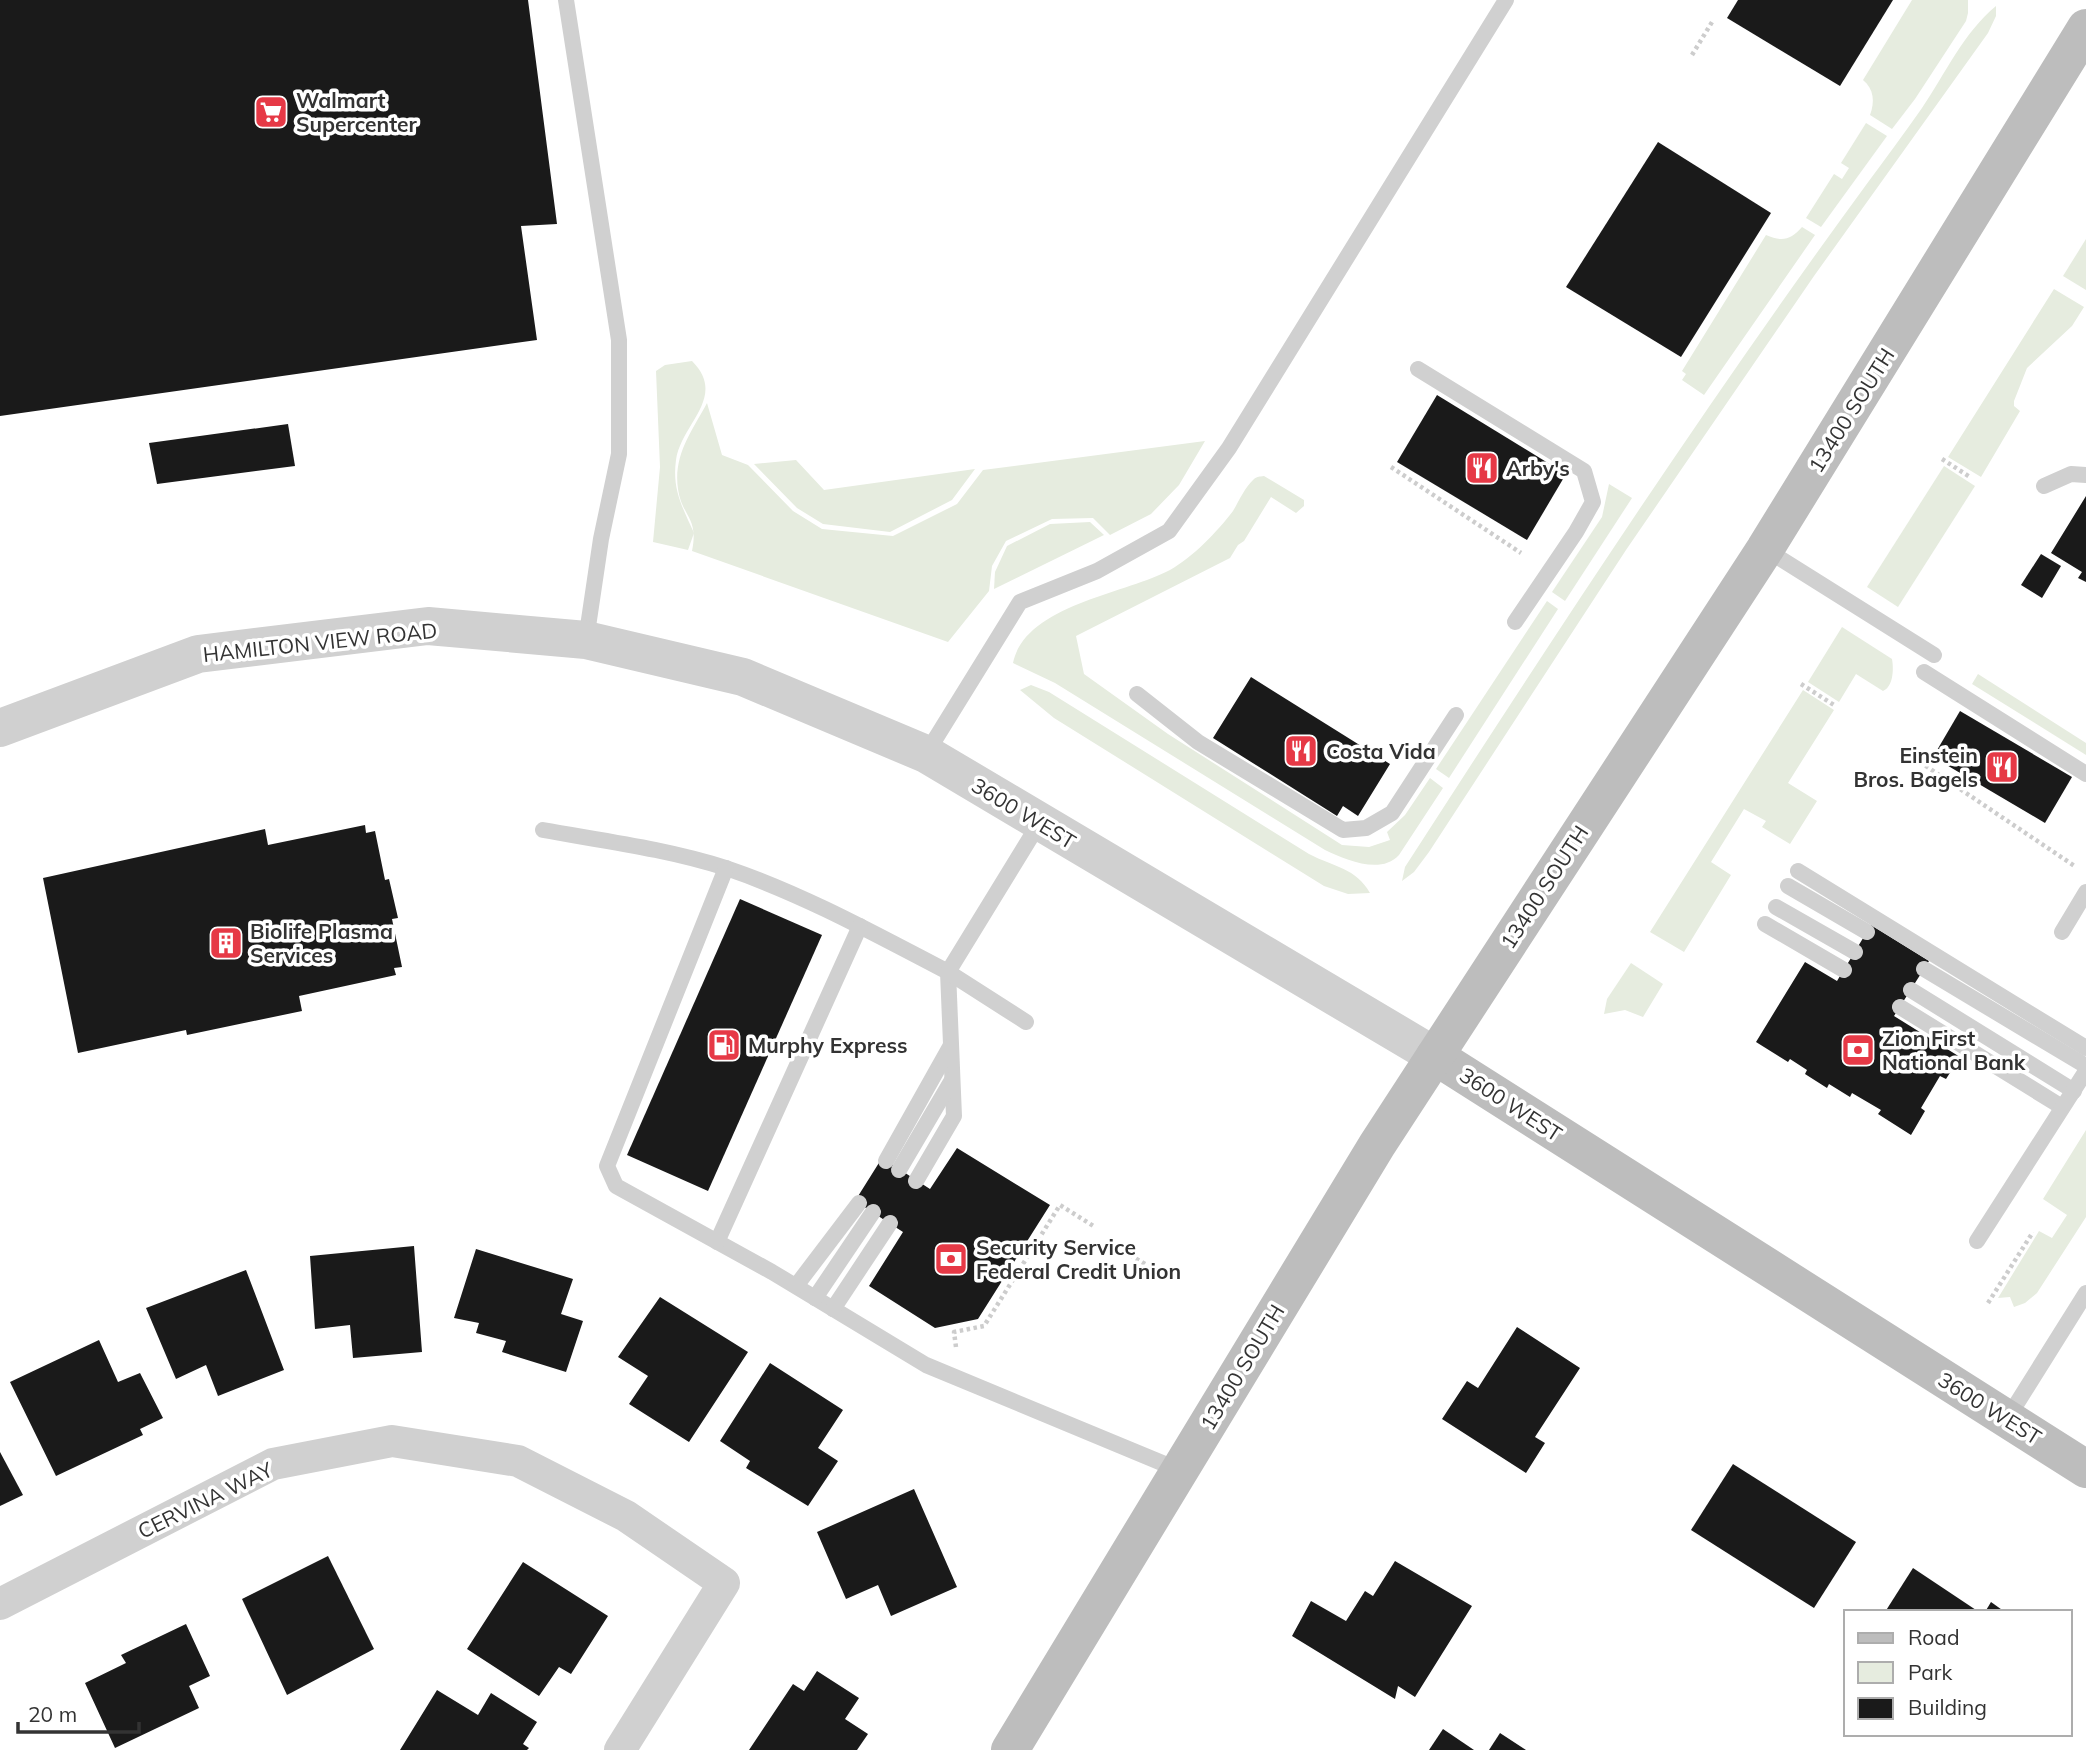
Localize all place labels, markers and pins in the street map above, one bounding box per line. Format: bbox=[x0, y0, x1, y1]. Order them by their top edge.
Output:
place label: Walmart Supercenter bbox=[296, 87, 418, 137]
supermarket icon: Walmart Supercenter bbox=[252, 93, 290, 131]
restaurant icon: Arby's bbox=[1463, 449, 1501, 487]
place label: Arby's bbox=[1506, 455, 1570, 481]
restaurant icon: Costa Vida bbox=[1282, 732, 1320, 770]
place label: Costa Vida bbox=[1326, 738, 1436, 764]
place label: Einstein Bros. Bagels bbox=[1854, 742, 1978, 792]
restaurant icon: Einstein Bros. Bagels bbox=[1983, 748, 2021, 786]
place label: Biolife Plasma Services bbox=[250, 918, 393, 968]
building icon: Biolife Plasma Services bbox=[207, 924, 245, 962]
place label: Zion First National Bank bbox=[1882, 1025, 2026, 1075]
fuel station icon: Murphy Express bbox=[705, 1026, 743, 1064]
bank icon: Zion First National Bank bbox=[1839, 1031, 1877, 1069]
place label: Murphy Express bbox=[748, 1032, 907, 1058]
place label: Security Service Federal Credit Union bbox=[976, 1234, 1181, 1284]
bank icon: Security Service Federal Credit Union bbox=[932, 1240, 970, 1278]

